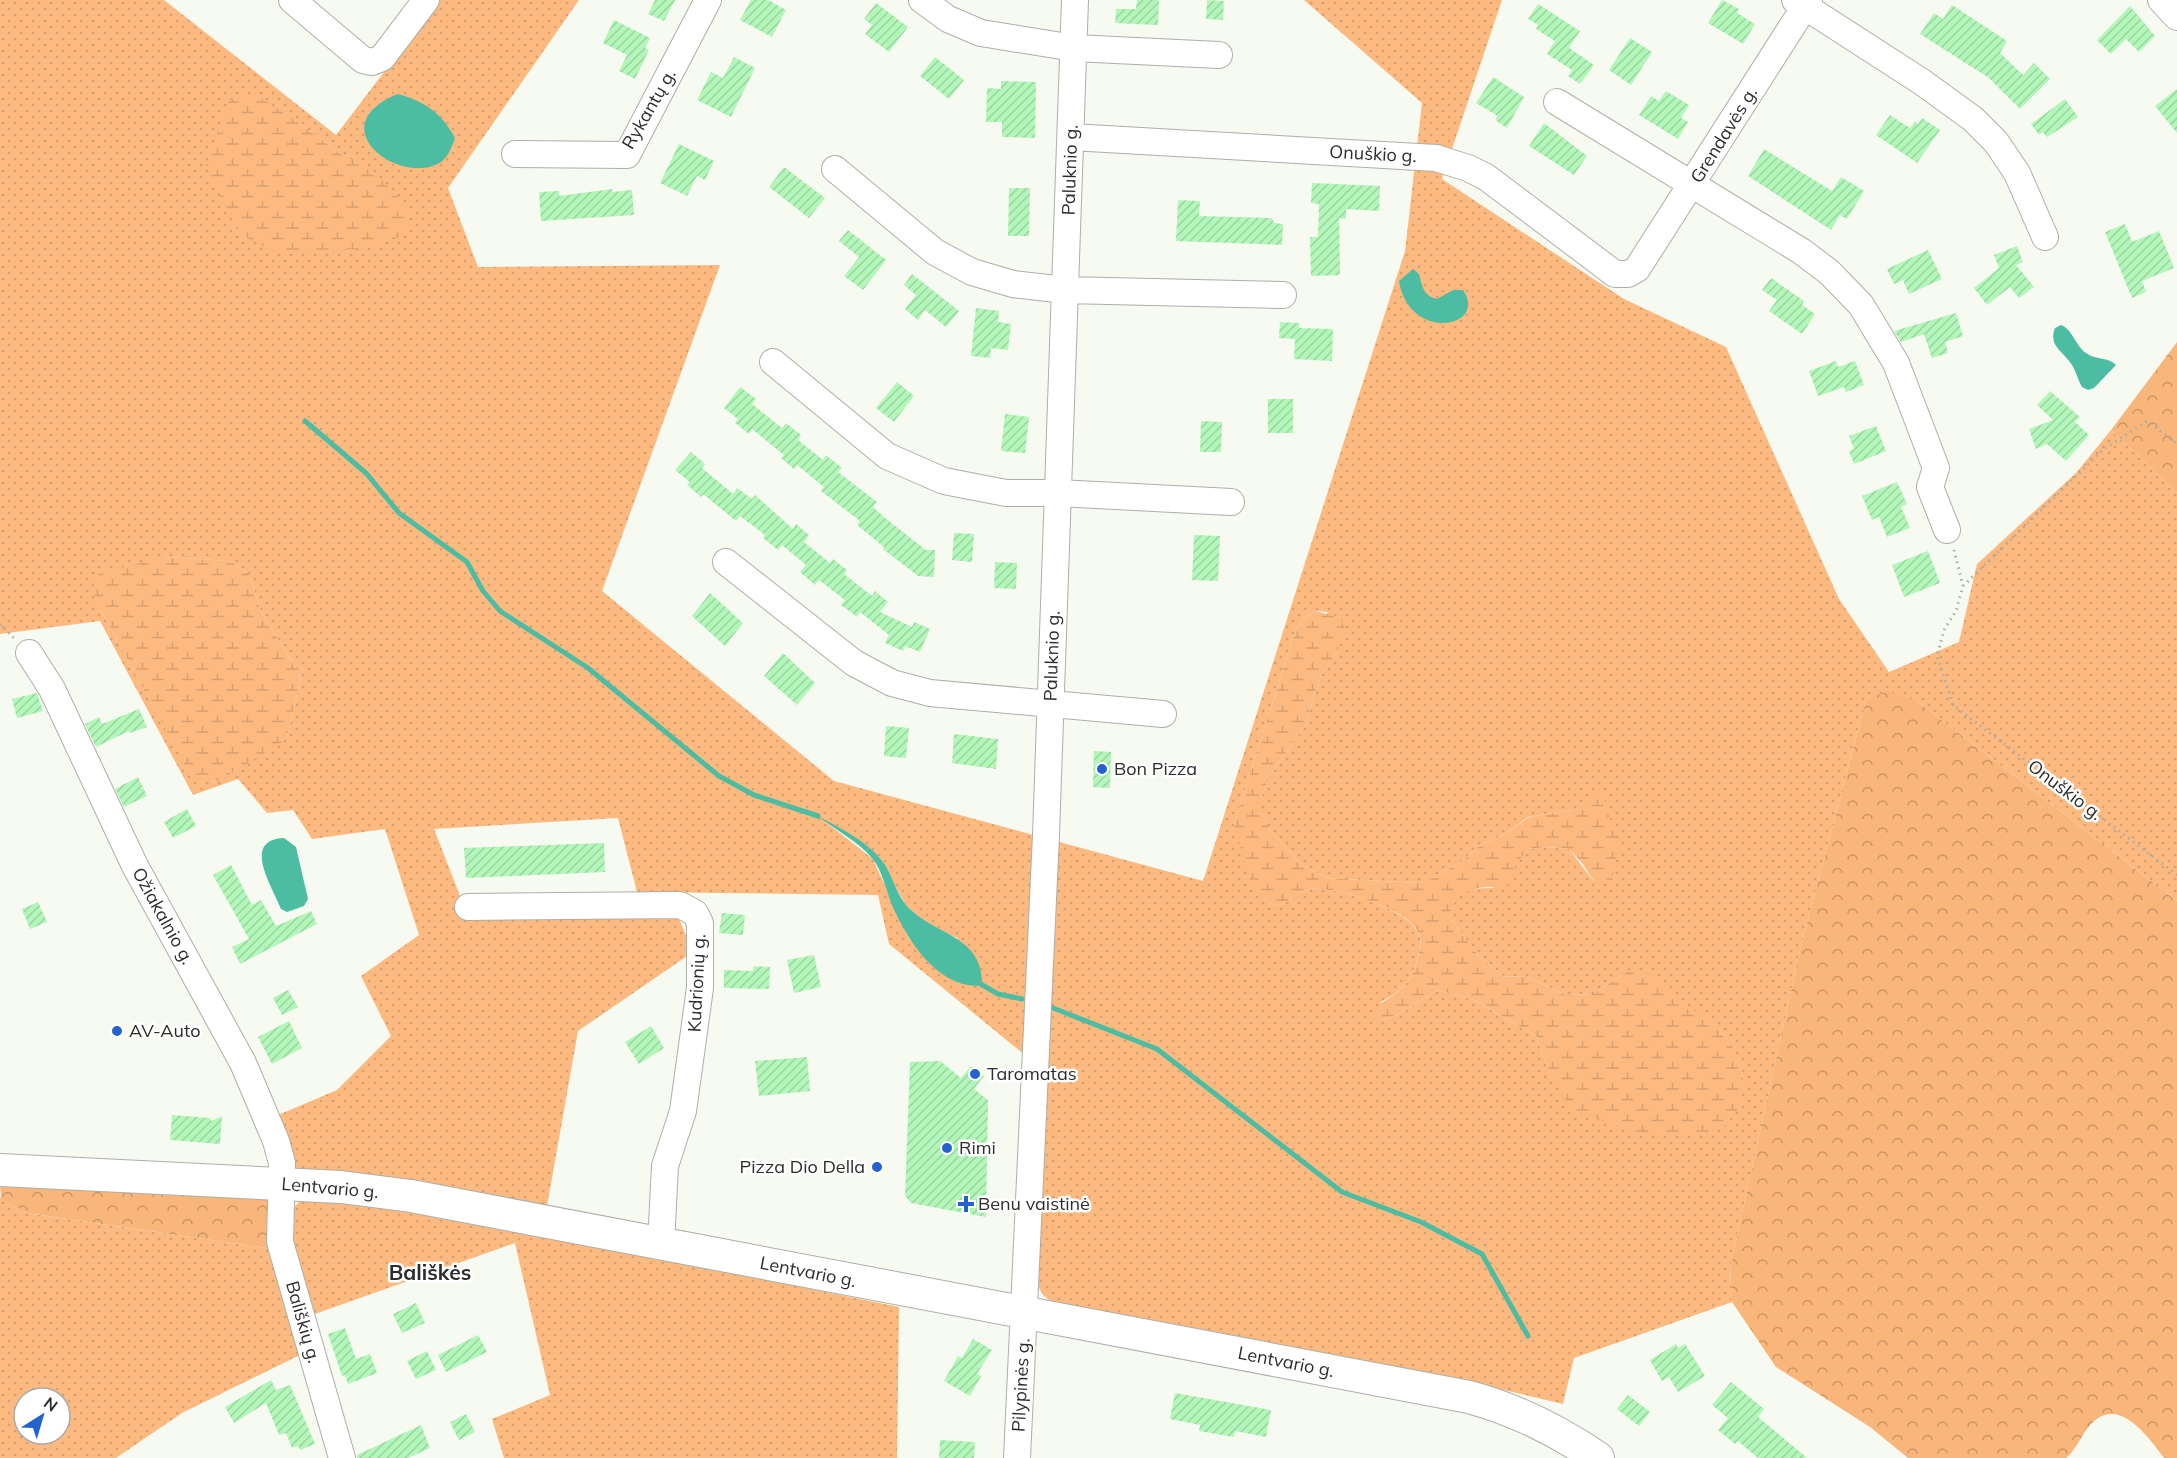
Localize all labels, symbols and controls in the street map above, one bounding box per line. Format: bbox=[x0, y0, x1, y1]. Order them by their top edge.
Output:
street label: Rykantų g. bbox=[616, 65, 681, 153]
street label: Grendavės g. bbox=[1685, 82, 1762, 187]
street label: Paluknio g. bbox=[1056, 124, 1083, 216]
street label: Onuškio g. bbox=[1329, 140, 1417, 167]
street label: Paluknio g. bbox=[1038, 610, 1065, 702]
street label: Onuškio g. bbox=[2024, 754, 2107, 825]
place label: Bon Pizza bbox=[1114, 757, 1197, 780]
marker: Bon Pizza bbox=[1095, 762, 1109, 776]
street label: Ožiakalnio g. bbox=[127, 863, 200, 968]
street label: Kudrionių g. bbox=[682, 933, 711, 1033]
place label: AV-Auto bbox=[129, 1019, 200, 1042]
marker: AV-Auto bbox=[110, 1024, 124, 1038]
place label: Taromatas bbox=[987, 1062, 1077, 1085]
marker: Taromatas bbox=[968, 1067, 982, 1081]
place label: Rimi bbox=[959, 1136, 996, 1159]
marker: Rimi bbox=[940, 1141, 954, 1155]
place label: Pizza Dio Della bbox=[740, 1155, 865, 1178]
marker: Pizza Dio Della bbox=[870, 1160, 884, 1174]
street label: Lentvario g. bbox=[281, 1172, 380, 1203]
place label: Benu vaistinė bbox=[978, 1192, 1090, 1215]
marker: Benu vaistinė bbox=[959, 1197, 973, 1211]
street label: Lentvario g. bbox=[758, 1251, 858, 1292]
district label: Bališkės bbox=[389, 1259, 471, 1285]
street label: Bališkių g. bbox=[281, 1278, 326, 1365]
street label: Pilypinės g. bbox=[1007, 1338, 1034, 1432]
street label: Lentvario g. bbox=[1236, 1341, 1336, 1382]
north arrow bbox=[12, 1386, 72, 1446]
text: N bbox=[40, 1392, 62, 1416]

